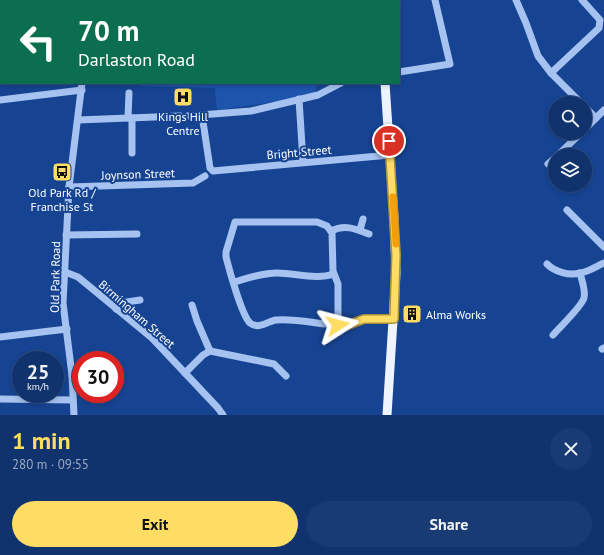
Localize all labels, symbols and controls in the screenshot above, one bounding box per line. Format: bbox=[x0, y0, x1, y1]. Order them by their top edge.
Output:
text: 70 m bbox=[78, 12, 139, 49]
icon: left bbox=[12, 16, 64, 68]
text: Darlaston Road bbox=[78, 48, 195, 71]
hospital icon: Kings Hill Centre bbox=[172, 86, 194, 108]
map controls bbox=[548, 96, 592, 192]
button: search bbox=[548, 96, 592, 140]
place label: Kings Hill Centre bbox=[158, 109, 209, 138]
pin bbox=[372, 124, 406, 158]
icon: arrive bbox=[378, 130, 400, 152]
street label: Bright Street bbox=[266, 142, 332, 162]
button: layers bbox=[548, 148, 592, 192]
bus stop icon: Old Park Rd / Franchise St bbox=[51, 161, 73, 183]
street label: Joynson Street bbox=[100, 165, 175, 183]
place label: Old Park Rd / Franchise St bbox=[28, 185, 96, 214]
street label: Old Park Road bbox=[47, 241, 63, 313]
street label: Birmingham Street bbox=[96, 277, 178, 351]
building icon: Alma Works bbox=[401, 303, 423, 325]
position arrow bbox=[317, 304, 359, 346]
place label: Alma Works bbox=[426, 307, 486, 322]
speed limit sign: 30 bbox=[72, 351, 124, 403]
text: 25 bbox=[27, 359, 49, 385]
text: km/h bbox=[27, 380, 49, 393]
text: 1 min bbox=[12, 425, 71, 456]
button: close bbox=[550, 428, 592, 470]
text: 280 m · 09:55 bbox=[12, 456, 89, 473]
button: Exit bbox=[12, 501, 298, 547]
button: Share bbox=[306, 501, 592, 547]

